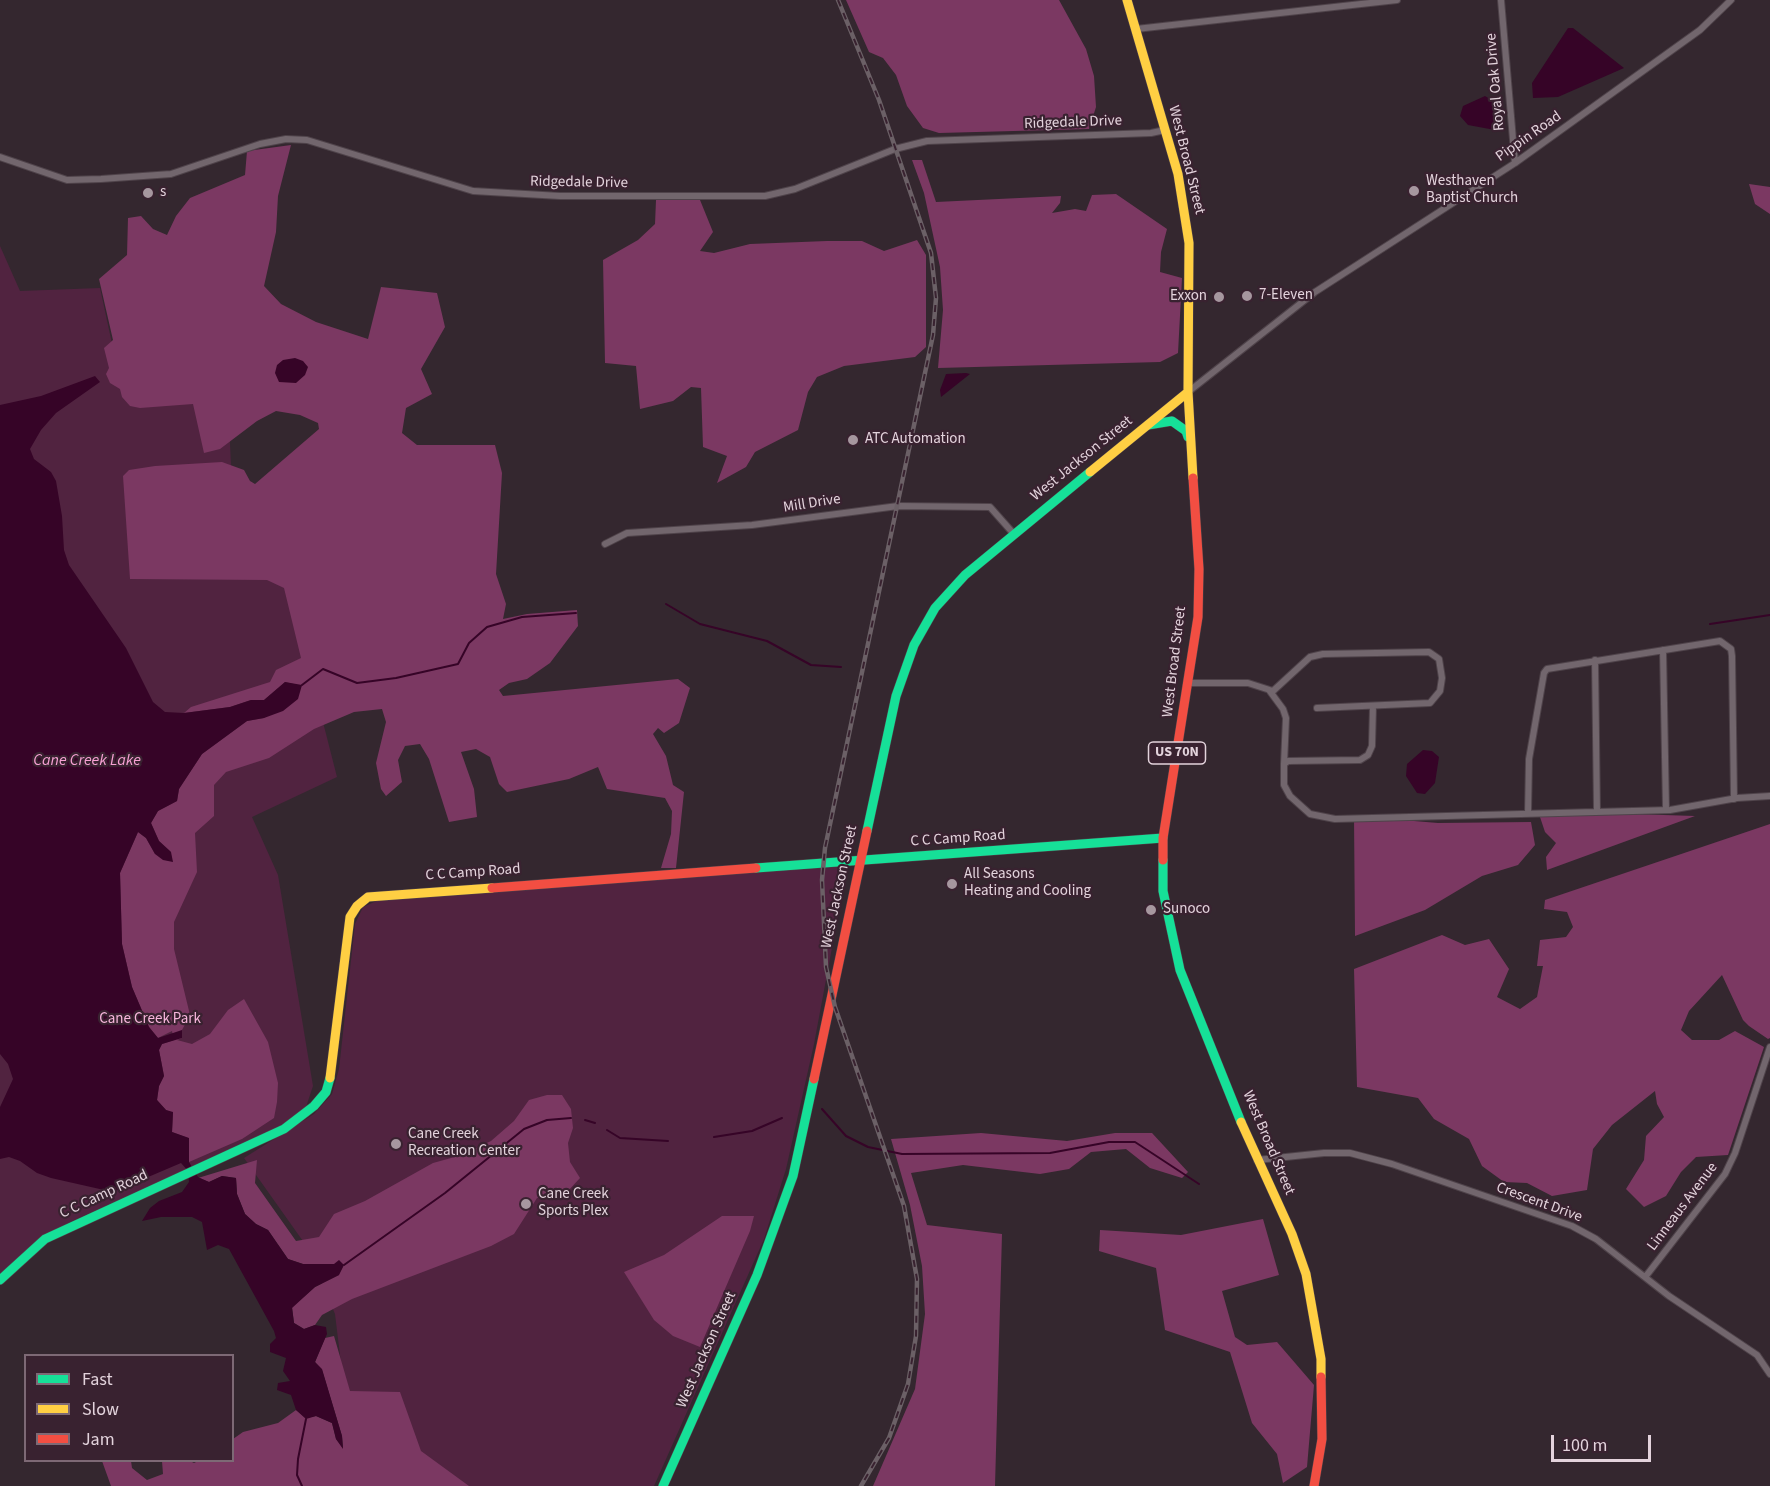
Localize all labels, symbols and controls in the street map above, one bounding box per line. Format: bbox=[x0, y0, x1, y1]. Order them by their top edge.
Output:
street label: Royal Oak Drive bbox=[1483, 32, 1509, 132]
street label: West Broad Street bbox=[1164, 104, 1208, 216]
street label: Pippin Road bbox=[1493, 108, 1565, 166]
street label: Ridgedale Drive bbox=[1024, 112, 1122, 134]
street label: Ridgedale Drive bbox=[530, 173, 628, 193]
place label: Westhaven Baptist Church bbox=[1426, 173, 1518, 208]
place label: s bbox=[160, 184, 166, 202]
marker: Westhaven Baptist Church bbox=[1407, 184, 1421, 198]
marker: s bbox=[141, 186, 155, 200]
place label: 7-Eleven bbox=[1259, 287, 1313, 305]
place label: Exxon bbox=[1170, 288, 1207, 306]
marker: 7-Eleven bbox=[1240, 289, 1254, 303]
marker: Exxon bbox=[1212, 290, 1226, 304]
street label: West Jackson Street bbox=[1028, 413, 1136, 505]
place label: ATC Automation bbox=[865, 431, 966, 449]
marker: ATC Automation bbox=[846, 433, 860, 447]
street label: Mill Drive bbox=[782, 491, 842, 517]
street label: West Broad Street bbox=[1159, 606, 1191, 718]
road number: US 70N bbox=[1148, 742, 1206, 764]
water label: Cane Creek Lake bbox=[33, 751, 141, 771]
street label: West Jackson Street bbox=[818, 824, 862, 950]
street label: C C Camp Road bbox=[910, 827, 1006, 851]
street label: C C Camp Road bbox=[425, 861, 521, 885]
place label: All Seasons Heating and Cooling bbox=[964, 866, 1091, 901]
marker: All Seasons Heating and Cooling bbox=[945, 877, 959, 891]
place label: Sunoco bbox=[1163, 901, 1210, 919]
marker: Sunoco bbox=[1144, 903, 1158, 917]
park label: Cane Creek Park bbox=[99, 1011, 201, 1029]
street label: West Broad Street bbox=[1238, 1088, 1298, 1198]
place label: Cane Creek Recreation Center bbox=[408, 1126, 520, 1161]
marker: Cane Creek Recreation Center bbox=[389, 1137, 403, 1151]
street label: Linneaus Avenue bbox=[1644, 1159, 1722, 1255]
street label: C C Camp Road bbox=[57, 1167, 151, 1223]
street label: Crescent Drive bbox=[1494, 1179, 1584, 1227]
place label: Cane Creek Sports Plex bbox=[538, 1186, 609, 1221]
marker: Cane Creek Sports Plex bbox=[519, 1197, 533, 1211]
street label: West Jackson Street bbox=[673, 1289, 741, 1411]
legend bbox=[24, 1354, 234, 1462]
text: Fast bbox=[82, 1367, 113, 1392]
text: Slow bbox=[82, 1397, 119, 1422]
scale bar bbox=[1554, 1423, 1654, 1461]
text: Jam bbox=[82, 1427, 115, 1452]
text: 100 m bbox=[1562, 1433, 1607, 1458]

